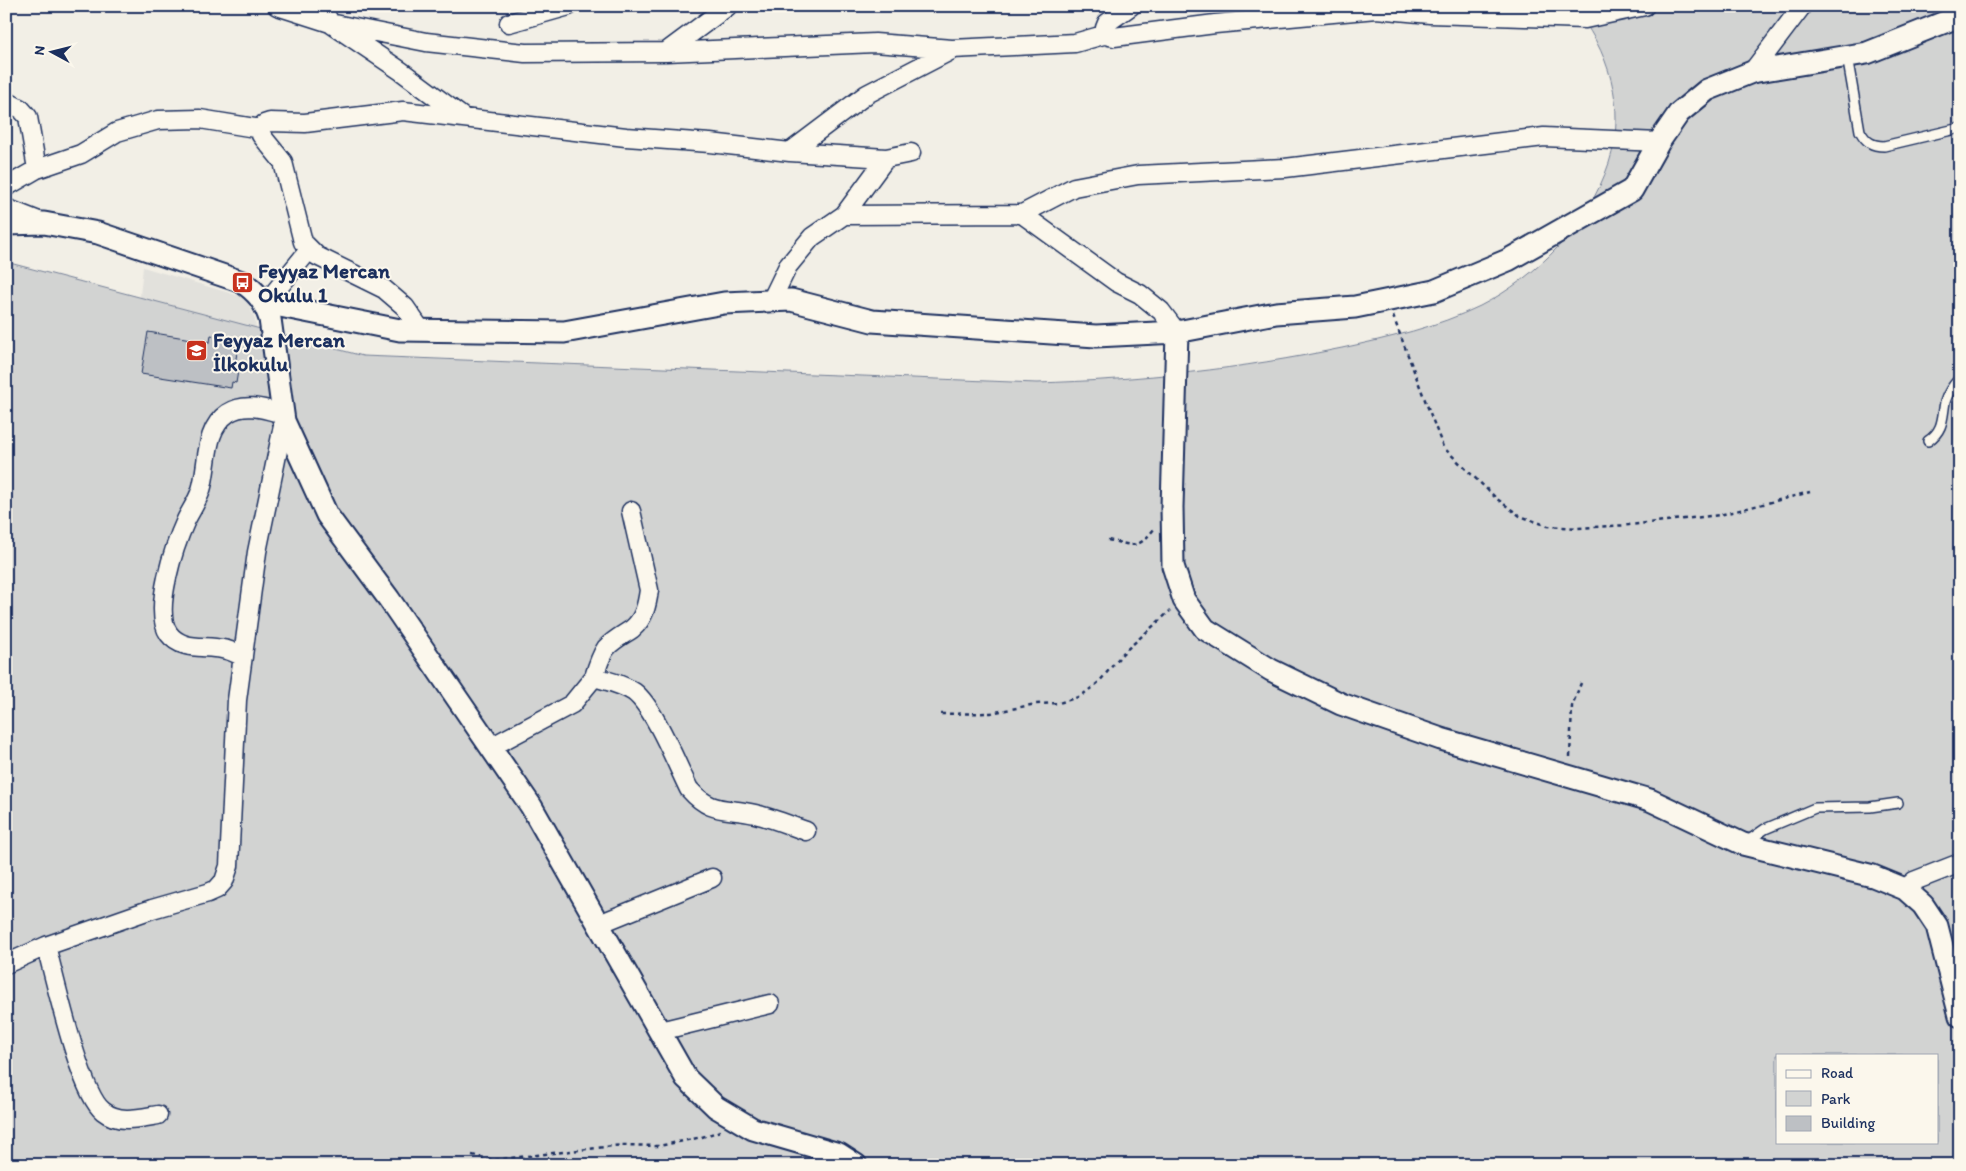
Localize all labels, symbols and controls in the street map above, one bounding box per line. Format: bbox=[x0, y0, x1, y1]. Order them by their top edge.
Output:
north arrow bbox=[28, 28, 78, 78]
text: N bbox=[31, 45, 49, 56]
place label: Feyyaz Mercan Okulu 1 bbox=[258, 258, 390, 307]
bus stop icon: Feyyaz Mercan Okulu 1 bbox=[230, 270, 254, 294]
place label: Feyyaz Mercan İlkokulu bbox=[213, 327, 345, 376]
school or university icon: Feyyaz Mercan İlkokulu bbox=[185, 339, 209, 363]
legend bbox=[1776, 1054, 1938, 1144]
text: Road bbox=[1821, 1064, 1854, 1082]
text: Park bbox=[1821, 1090, 1851, 1108]
text: Building bbox=[1821, 1114, 1875, 1132]

